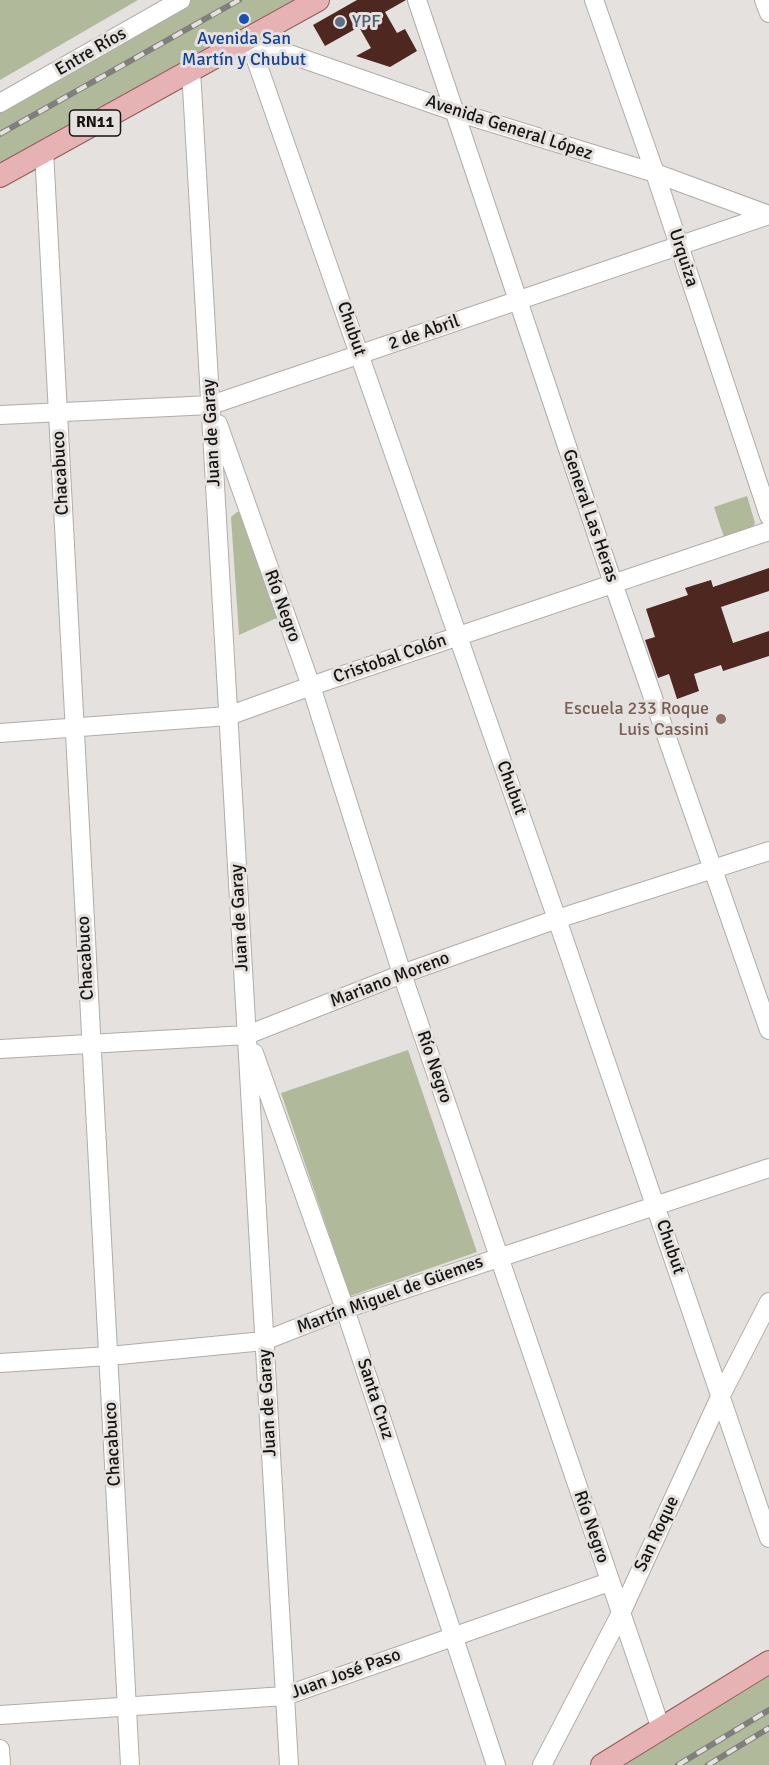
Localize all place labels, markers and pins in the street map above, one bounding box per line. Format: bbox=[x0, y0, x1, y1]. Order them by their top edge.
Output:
place label: YPF bbox=[352, 11, 381, 33]
marker: Avenida San Martín y Chubut bbox=[237, 12, 251, 26]
marker: YPF bbox=[333, 15, 347, 29]
place label: Avenida San Martín y Chubut bbox=[182, 28, 306, 70]
place label: Escuela 233 Roque Luis Cassini bbox=[564, 698, 709, 740]
marker: Escuela 233 Roque Luis Cassini bbox=[714, 712, 728, 726]

